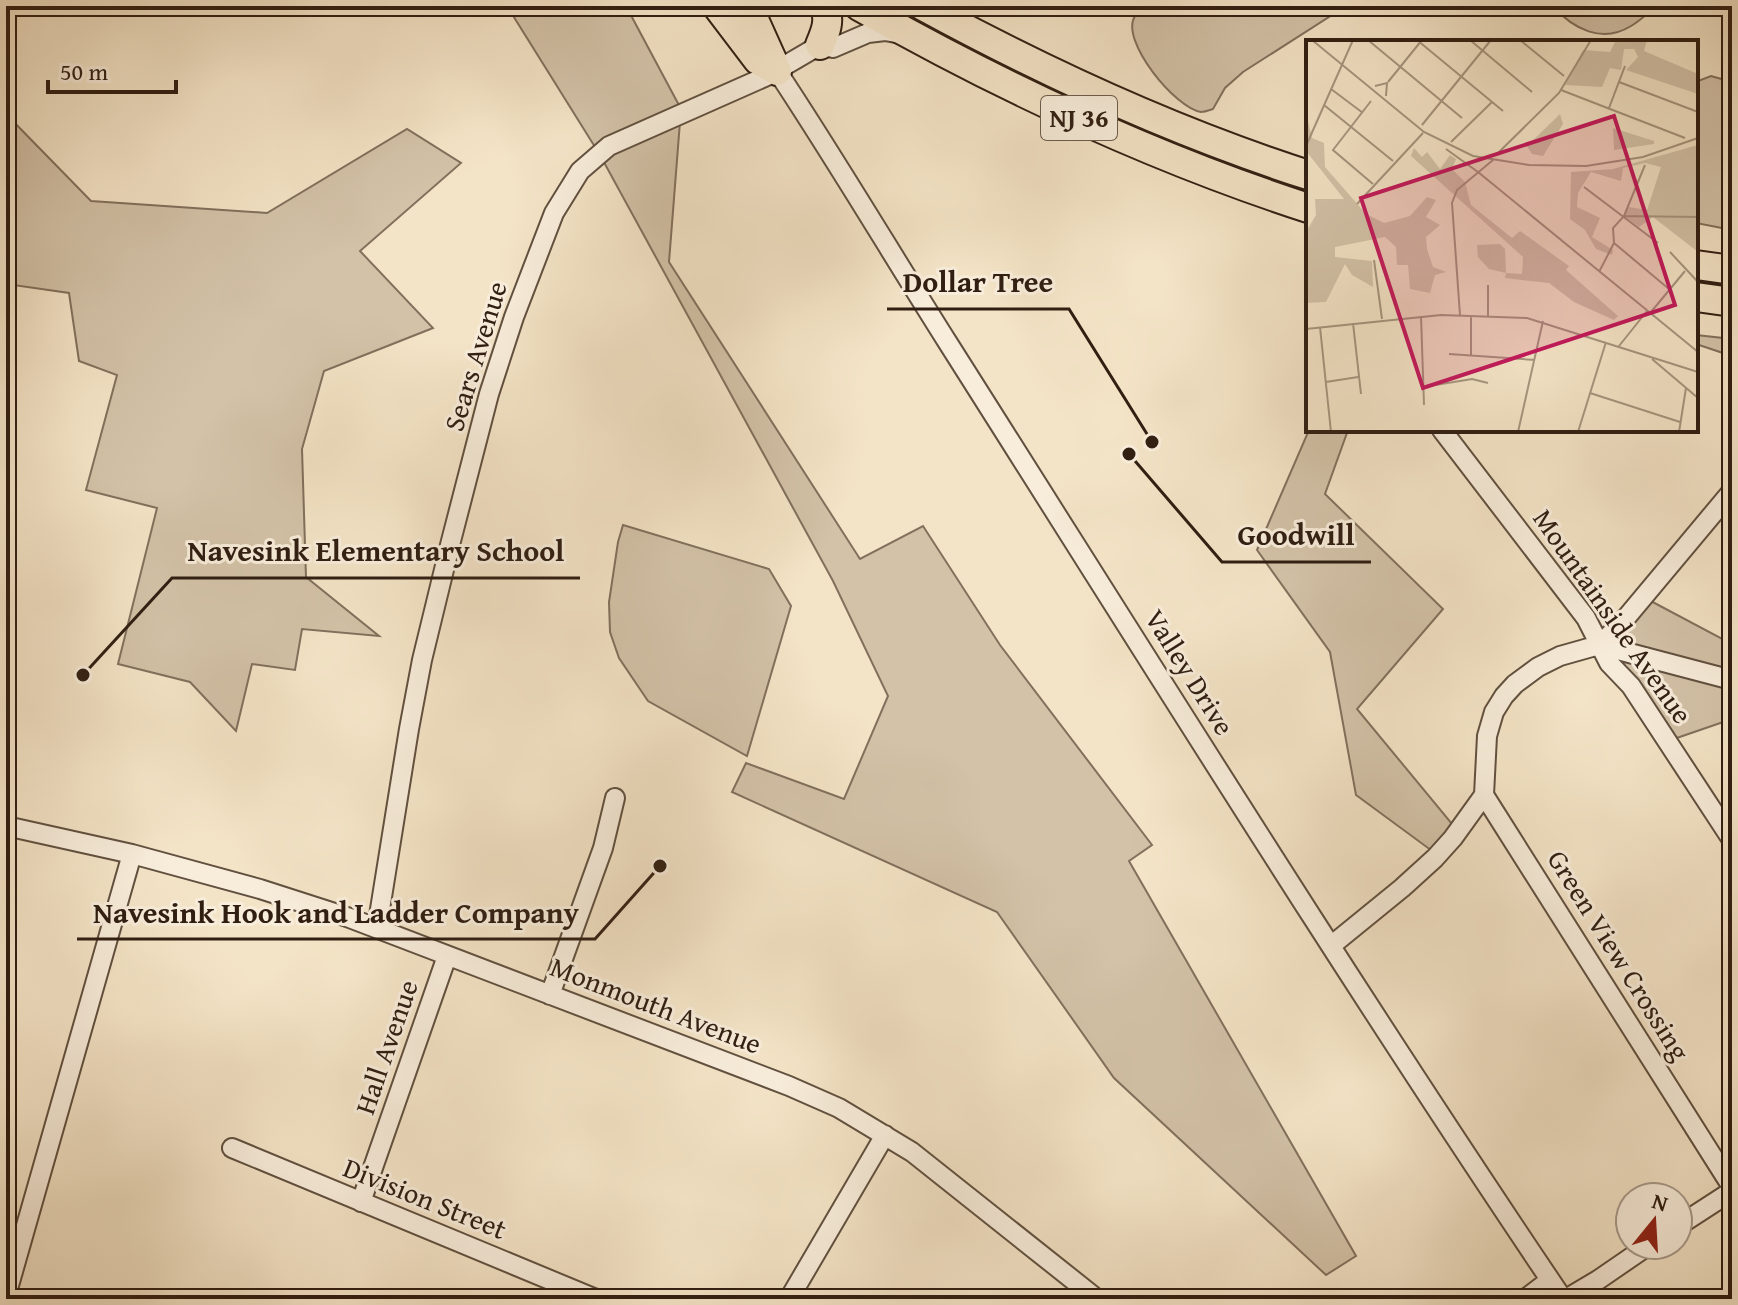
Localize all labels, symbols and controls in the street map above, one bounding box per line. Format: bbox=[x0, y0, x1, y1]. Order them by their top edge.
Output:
inset map bbox=[1306, 40, 1698, 432]
scale bar bbox=[48, 44, 176, 94]
text: 50 m bbox=[60, 54, 108, 89]
road number: NJ 36 bbox=[1041, 96, 1117, 140]
callout: Dollar Tree bbox=[887, 255, 1069, 309]
text: Dollar Tree bbox=[903, 259, 1053, 303]
street label: Sears Avenue bbox=[432, 276, 517, 436]
street label: Mountainside Avenue bbox=[1524, 500, 1703, 732]
callout: Goodwill bbox=[1222, 508, 1371, 562]
text: Goodwill bbox=[1238, 512, 1354, 556]
callout: Navesink Elementary School bbox=[172, 524, 580, 578]
text: Navesink Elementary School bbox=[188, 528, 564, 572]
street label: Valley Drive bbox=[1135, 601, 1245, 743]
street label: Green View Crossing bbox=[1538, 841, 1701, 1068]
callout: Navesink Hook and Ladder Company bbox=[77, 885, 595, 939]
text: Navesink Hook and Ladder Company bbox=[93, 890, 580, 934]
street label: Monmouth Avenue bbox=[545, 945, 768, 1064]
street label: Hall Avenue bbox=[343, 974, 428, 1120]
street label: Division Street bbox=[337, 1146, 513, 1249]
north arrow bbox=[1614, 1181, 1694, 1261]
text: N bbox=[1648, 1184, 1672, 1220]

